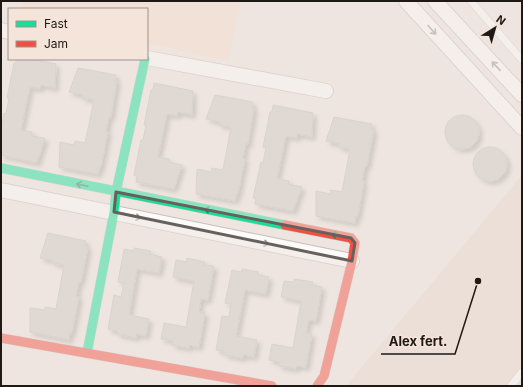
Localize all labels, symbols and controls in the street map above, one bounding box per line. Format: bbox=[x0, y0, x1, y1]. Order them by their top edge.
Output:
legend bbox=[8, 8, 148, 60]
north arrow bbox=[475, 8, 515, 48]
text: N bbox=[493, 12, 509, 28]
text: Fast bbox=[44, 16, 68, 31]
one-way arrow bbox=[427, 25, 437, 35]
text: Jam bbox=[44, 36, 68, 51]
one-way arrow bbox=[491, 61, 500, 71]
one-way arrow bbox=[76, 180, 89, 188]
one-way arrow bbox=[203, 206, 216, 214]
one-way arrow bbox=[129, 213, 142, 221]
one-way arrow bbox=[331, 231, 344, 239]
one-way arrow bbox=[256, 239, 269, 247]
callout: Alex fert. bbox=[381, 329, 455, 354]
text: Alex fert. bbox=[389, 333, 447, 349]

